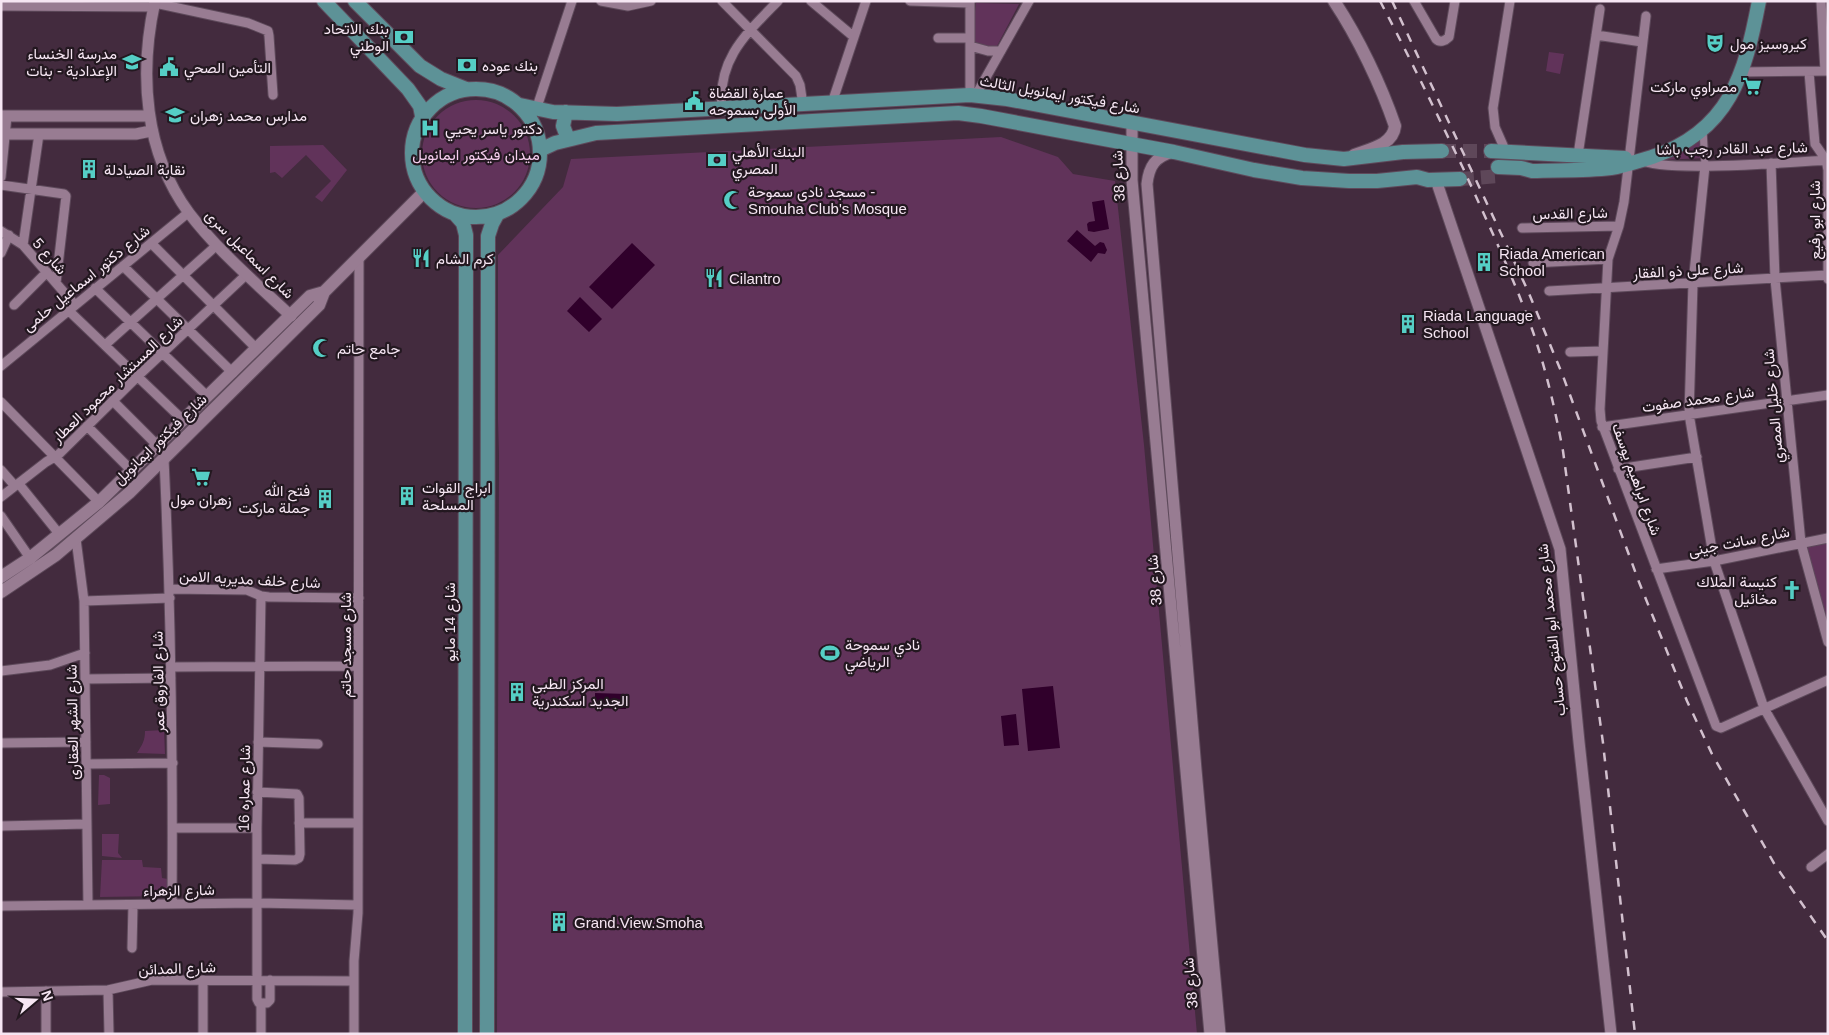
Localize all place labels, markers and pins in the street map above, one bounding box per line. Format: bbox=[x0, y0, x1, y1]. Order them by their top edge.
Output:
place label: بنك الاتحاد الوطني bbox=[324, 20, 389, 59]
bank icon: بنك الاتحاد الوطني bbox=[393, 26, 415, 48]
theatre icon: كيروسيز مول bbox=[1704, 32, 1726, 54]
place label: كيروسيز مول bbox=[1730, 35, 1807, 53]
place label: مدرسة الخنساء الإعدادية - بنات bbox=[26, 45, 117, 81]
school or university icon: مدرسة الخنساء الإعدادية - بنات bbox=[121, 51, 143, 73]
bank icon: بنك عوده bbox=[456, 54, 478, 76]
public building icon: التأمين الصحي bbox=[158, 56, 180, 78]
place label: بنك عوده bbox=[482, 57, 538, 75]
place label: التأمين الصحي bbox=[184, 59, 271, 81]
supermarket icon: مصراوي ماركت bbox=[1741, 75, 1763, 97]
place label: مصراوي ماركت bbox=[1650, 78, 1737, 100]
place label: عمارة القضاة الأولى بسموحه bbox=[709, 84, 796, 120]
public building icon: عمارة القضاة الأولى بسموحه bbox=[683, 90, 705, 112]
school or university icon: مدارس محمد زهران bbox=[164, 104, 186, 126]
place label: مدارس محمد زهران bbox=[190, 107, 307, 126]
hospital icon: دكتور ياسر يحيي bbox=[419, 117, 441, 139]
place label: دكتور ياسر يحيي bbox=[445, 120, 543, 142]
place label: البنك الأهلي المصري bbox=[732, 143, 805, 182]
bank icon: البنك الأهلي المصري bbox=[706, 149, 728, 171]
building icon: نقابة الصيادلة bbox=[78, 158, 100, 180]
place label: نقابة الصيادلة bbox=[104, 161, 185, 179]
place label: مسجد نادى سموحة - Smouha Club's Mosque bbox=[748, 183, 907, 217]
mosque icon: مسجد نادى سموحة - Smouha Club's Mosque bbox=[722, 189, 744, 211]
place label: Riada American School bbox=[1499, 245, 1605, 279]
restaurant icon: كرم الشام bbox=[410, 247, 432, 269]
place label: كرم الشام bbox=[436, 250, 494, 269]
building icon: Riada American School bbox=[1473, 251, 1495, 273]
restaurant icon: Cilantro bbox=[703, 267, 725, 289]
place label: Cilantro bbox=[729, 270, 781, 287]
place label: Riada Language School bbox=[1423, 307, 1533, 341]
building icon: Riada Language School bbox=[1397, 313, 1419, 335]
mosque icon: جامع حاتم bbox=[311, 337, 333, 359]
place label: جامع حاتم bbox=[337, 340, 400, 360]
supermarket icon: زهران مول bbox=[190, 466, 212, 488]
place label: ابراج القوات المسلحة bbox=[422, 479, 491, 513]
place label: فتح الله جملة ماركت bbox=[238, 482, 310, 517]
building icon: ابراج القوات المسلحة bbox=[396, 485, 418, 507]
building icon: فتح الله جملة ماركت bbox=[314, 488, 336, 510]
place label: زهران مول bbox=[170, 491, 232, 509]
place label: كنيسة الملاك مخائيل bbox=[1697, 573, 1777, 608]
church icon: كنيسة الملاك مخائيل bbox=[1781, 579, 1803, 601]
place label: نادي سموحة الرياضي bbox=[845, 636, 920, 675]
sports icon: نادي سموحة الرياضي bbox=[819, 642, 841, 664]
place label: المركز الطبى الجديد اسكندرية bbox=[532, 675, 628, 710]
building icon: المركز الطبى الجديد اسكندرية bbox=[506, 681, 528, 703]
building icon: Grand.View.Smoha bbox=[548, 911, 570, 933]
place label: Grand.View.Smoha bbox=[574, 914, 704, 931]

